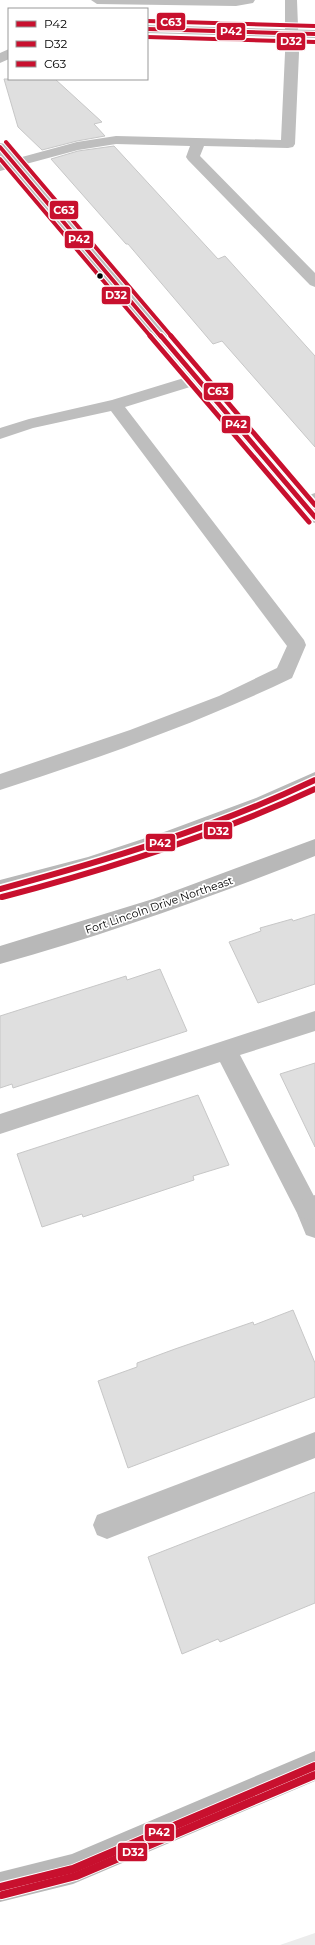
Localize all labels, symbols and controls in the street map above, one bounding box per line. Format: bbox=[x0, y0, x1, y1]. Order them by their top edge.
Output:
legend bbox=[8, 8, 148, 80]
line badge: C63 bbox=[156, 12, 186, 31]
text: C63 bbox=[160, 15, 182, 29]
text: P42 bbox=[44, 16, 67, 31]
line badge: P42 bbox=[216, 22, 246, 41]
text: P42 bbox=[220, 24, 242, 38]
line badge: D32 bbox=[276, 32, 306, 51]
text: D32 bbox=[280, 34, 302, 48]
text: D32 bbox=[44, 36, 67, 51]
text: C63 bbox=[44, 56, 67, 71]
line badge: C63 bbox=[49, 200, 79, 220]
text: C63 bbox=[53, 203, 75, 217]
line badge: P42 bbox=[64, 230, 94, 249]
text: P42 bbox=[68, 232, 90, 246]
unlabelled marker bbox=[95, 271, 105, 281]
line badge: D32 bbox=[101, 286, 131, 305]
text: D32 bbox=[105, 288, 127, 302]
line badge: C63 bbox=[203, 382, 234, 401]
text: C63 bbox=[207, 384, 229, 398]
line badge: P42 bbox=[221, 415, 251, 434]
text: P42 bbox=[225, 417, 247, 431]
line badge: D32 bbox=[203, 821, 233, 840]
text: D32 bbox=[207, 824, 229, 838]
line badge: P42 bbox=[145, 833, 176, 852]
text: P42 bbox=[149, 836, 171, 850]
street label: Fort Lincoln Drive Northeast bbox=[83, 873, 235, 937]
line badge: P42 bbox=[144, 1823, 175, 1842]
text: P42 bbox=[148, 1825, 170, 1839]
line badge: D32 bbox=[117, 1842, 148, 1862]
text: D32 bbox=[122, 1845, 144, 1859]

